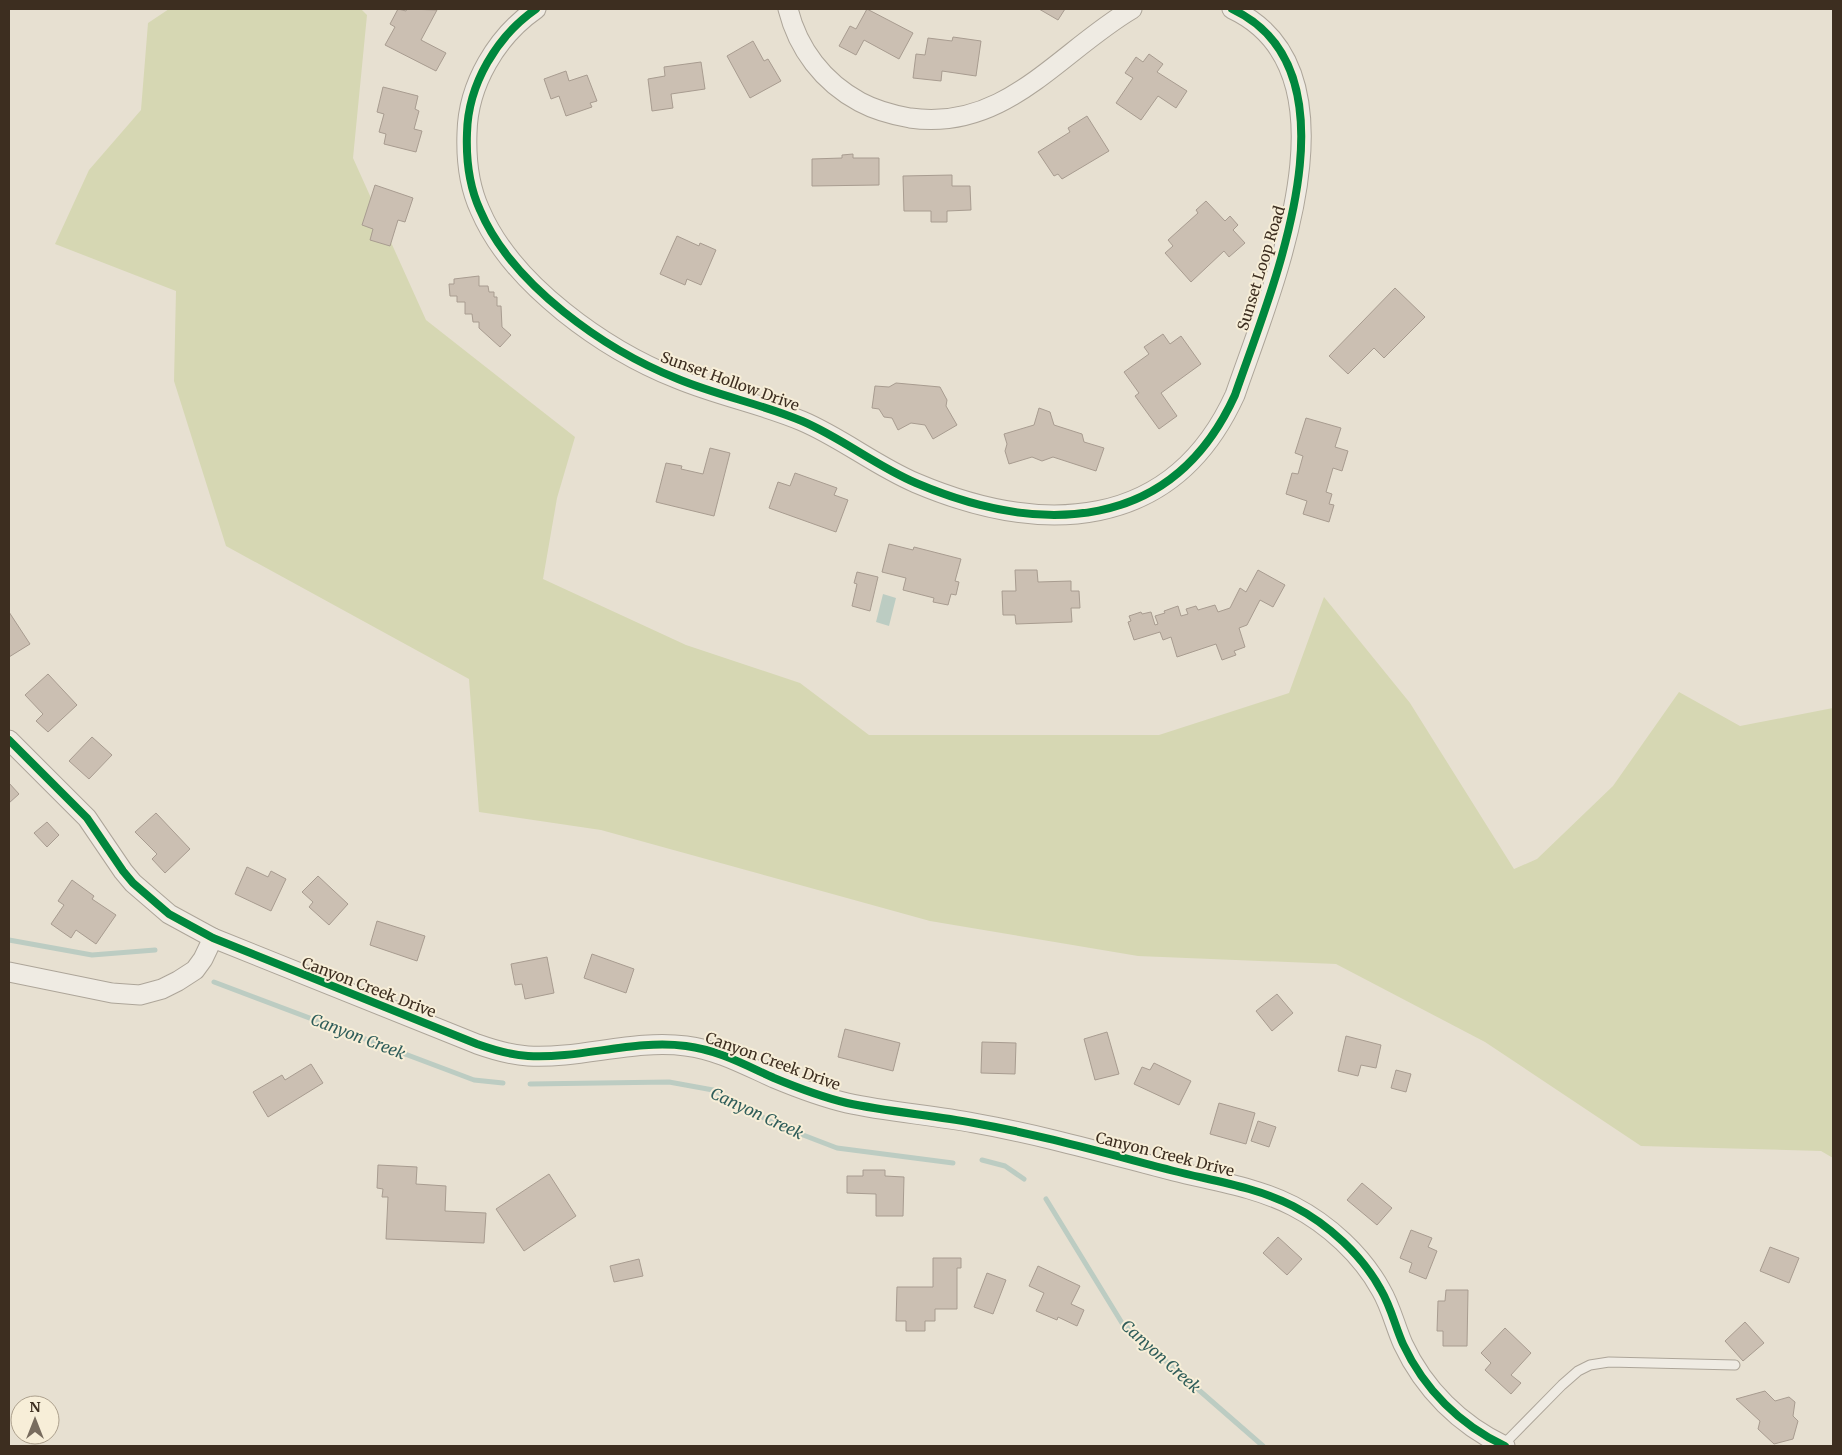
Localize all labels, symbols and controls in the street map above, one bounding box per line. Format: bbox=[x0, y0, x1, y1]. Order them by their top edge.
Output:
street label: Sunset Loop Road bbox=[1233, 203, 1289, 333]
street label: Sunset Hollow Drive bbox=[658, 347, 802, 415]
street label: Canyon Creek Drive bbox=[299, 953, 439, 1021]
water label: Canyon Creek bbox=[308, 1009, 409, 1063]
street label: Canyon Creek Drive bbox=[703, 1028, 843, 1094]
water label: Canyon Creek bbox=[707, 1083, 807, 1143]
street label: Canyon Creek Drive bbox=[1094, 1128, 1236, 1180]
water label: Canyon Creek bbox=[1117, 1315, 1205, 1397]
north arrow bbox=[10, 1395, 60, 1445]
text: N bbox=[29, 1398, 41, 1416]

